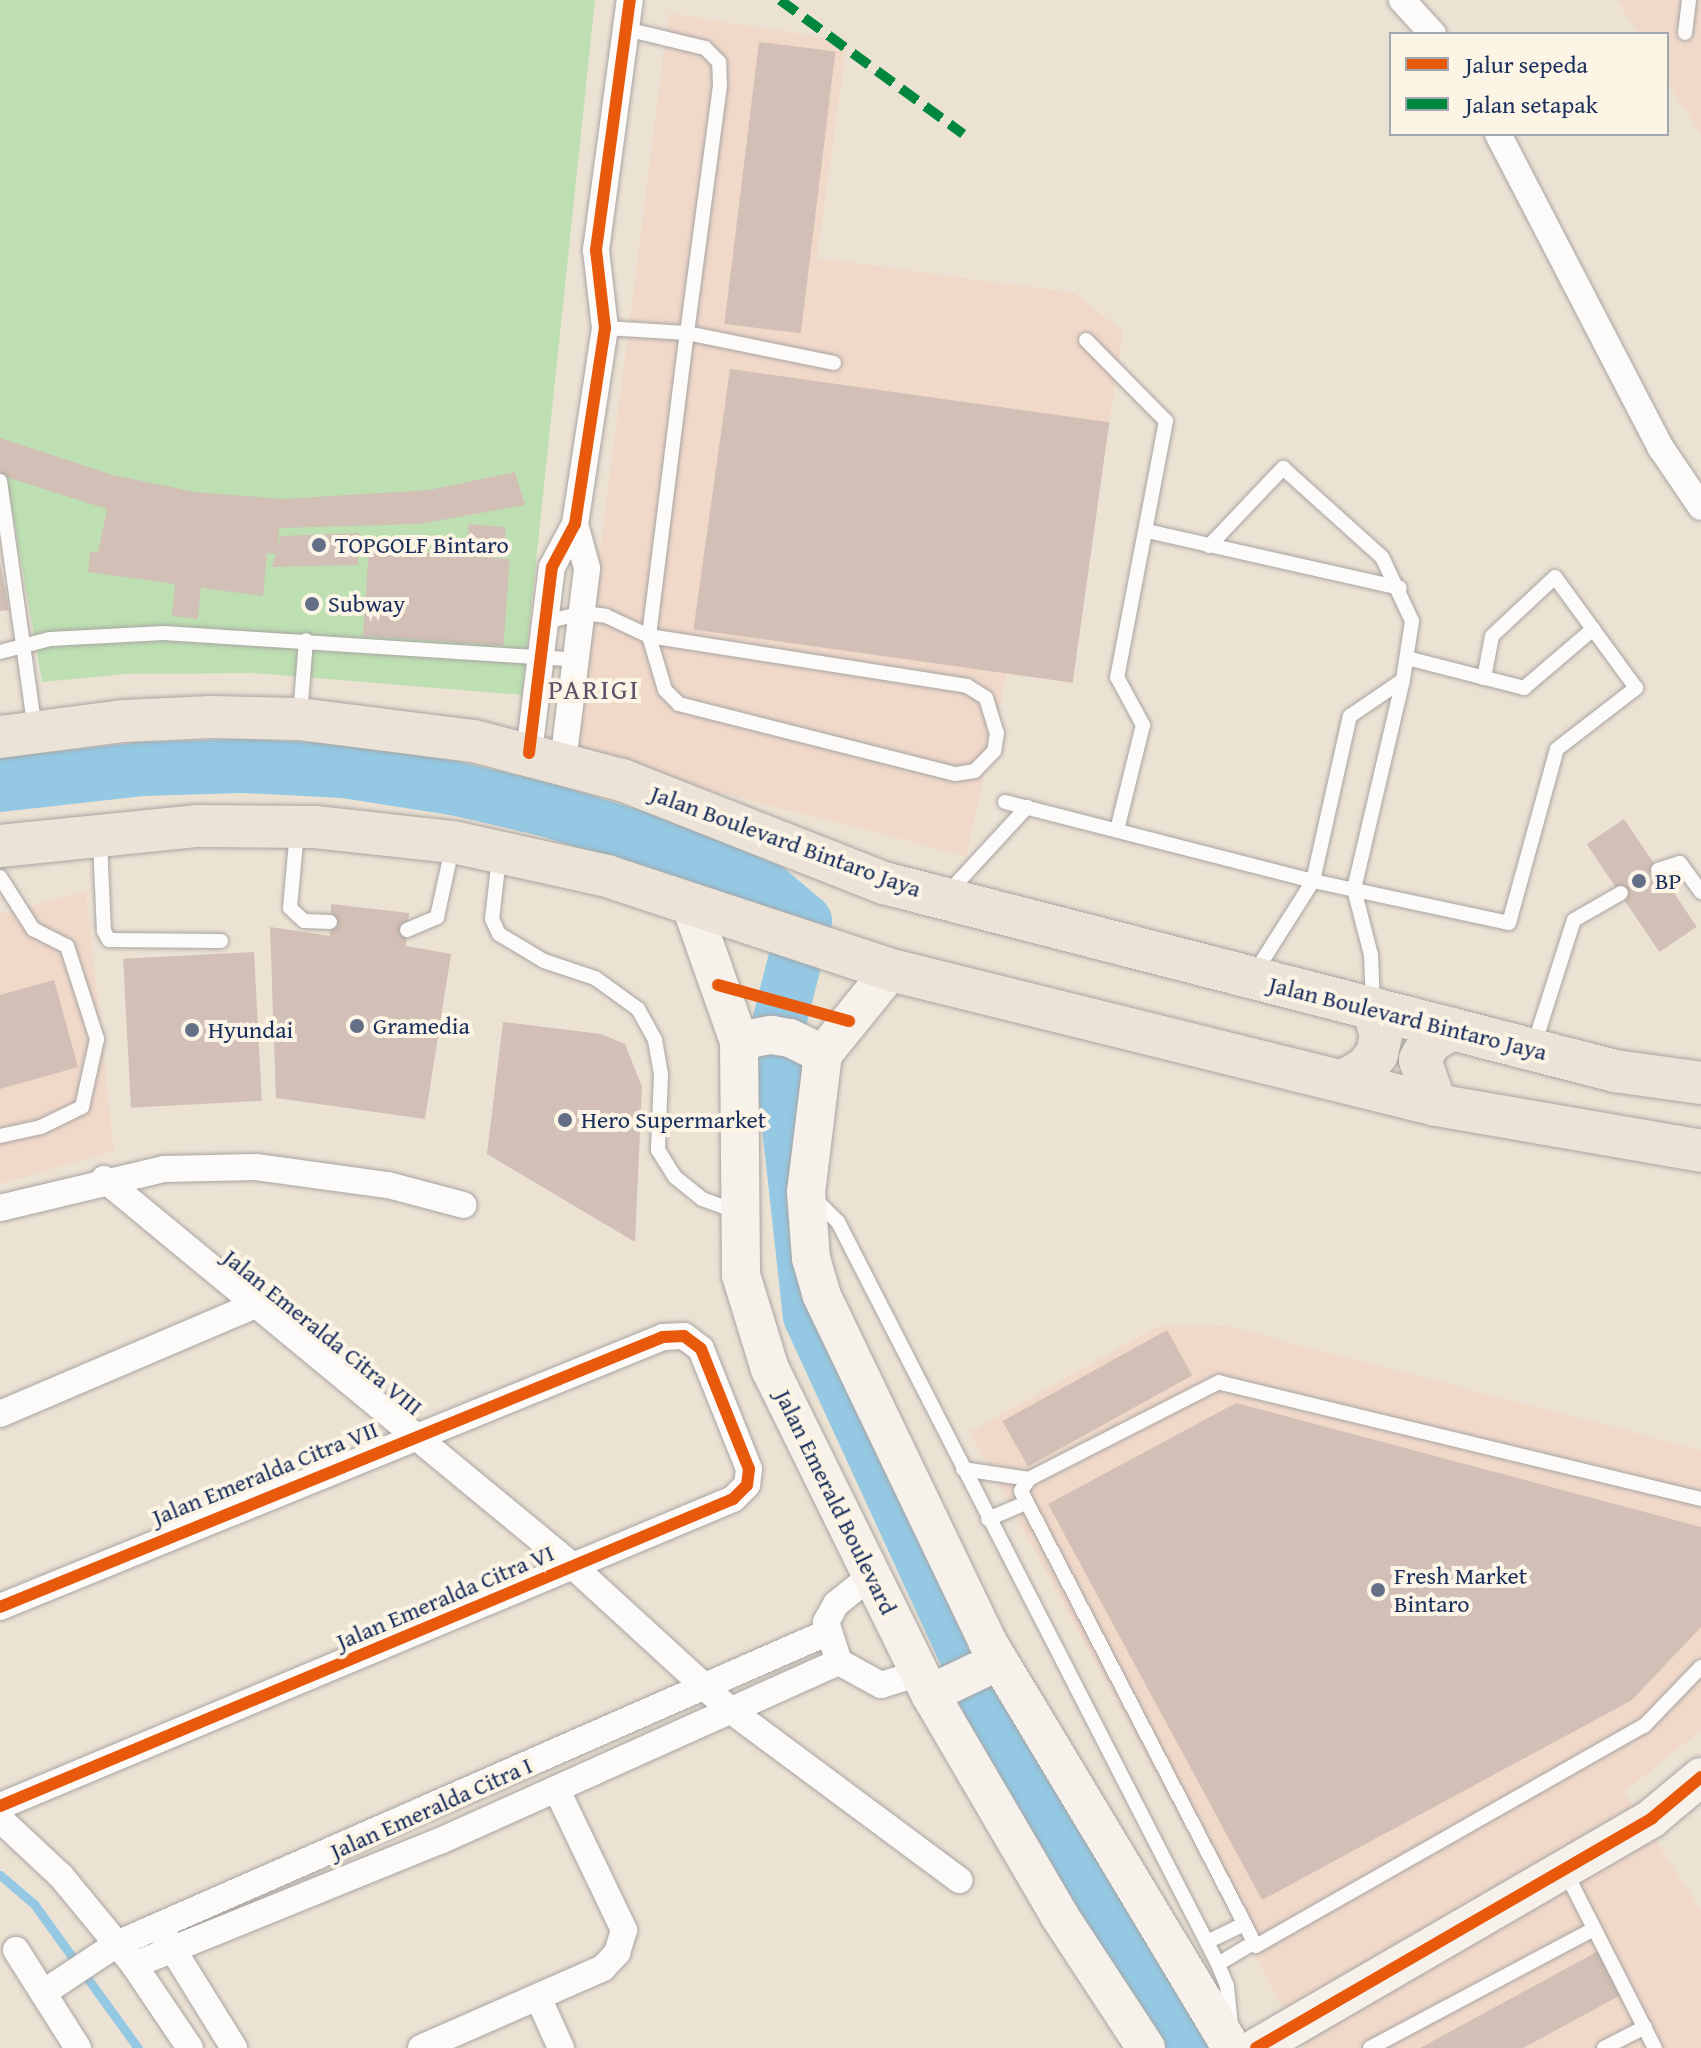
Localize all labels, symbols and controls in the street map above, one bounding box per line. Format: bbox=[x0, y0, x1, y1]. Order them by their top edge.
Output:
legend bbox=[1389, 32, 1669, 136]
text: Jalur sepeda bbox=[1465, 47, 1588, 82]
text: Jalan setapak bbox=[1465, 87, 1598, 122]
place label: TOPGOLF Bintaro bbox=[335, 531, 509, 559]
marker: TOPGOLF Bintaro bbox=[310, 536, 328, 554]
place label: Subway bbox=[328, 590, 405, 618]
marker: Subway bbox=[303, 595, 321, 613]
district label: PARIGI bbox=[548, 672, 640, 706]
street label: Jalan Boulevard Bintaro Jaya bbox=[647, 779, 925, 903]
place label: BP bbox=[1655, 867, 1682, 895]
marker: BP bbox=[1630, 872, 1648, 890]
street label: Jalan Boulevard Bintaro Jaya bbox=[1266, 969, 1550, 1067]
place label: Gramedia bbox=[373, 1012, 470, 1040]
place label: Hyundai bbox=[208, 1016, 293, 1044]
marker: Gramedia bbox=[348, 1017, 366, 1035]
marker: Hyundai bbox=[183, 1021, 201, 1039]
place label: Hero Supermarket bbox=[581, 1106, 766, 1134]
marker: Hero Supermarket bbox=[556, 1111, 574, 1129]
street label: Jalan Emeralda Citra VIII bbox=[217, 1243, 429, 1421]
street label: Jalan Emerald Boulevard bbox=[769, 1385, 903, 1619]
street label: Jalan Emeralda Citra VII bbox=[148, 1415, 382, 1531]
street label: Jalan Emeralda Citra VI bbox=[332, 1538, 558, 1656]
place label: Fresh Market Bintaro bbox=[1394, 1562, 1527, 1618]
marker: Fresh Market Bintaro bbox=[1369, 1581, 1387, 1599]
street label: Jalan Emeralda Citra I bbox=[326, 1751, 536, 1865]

